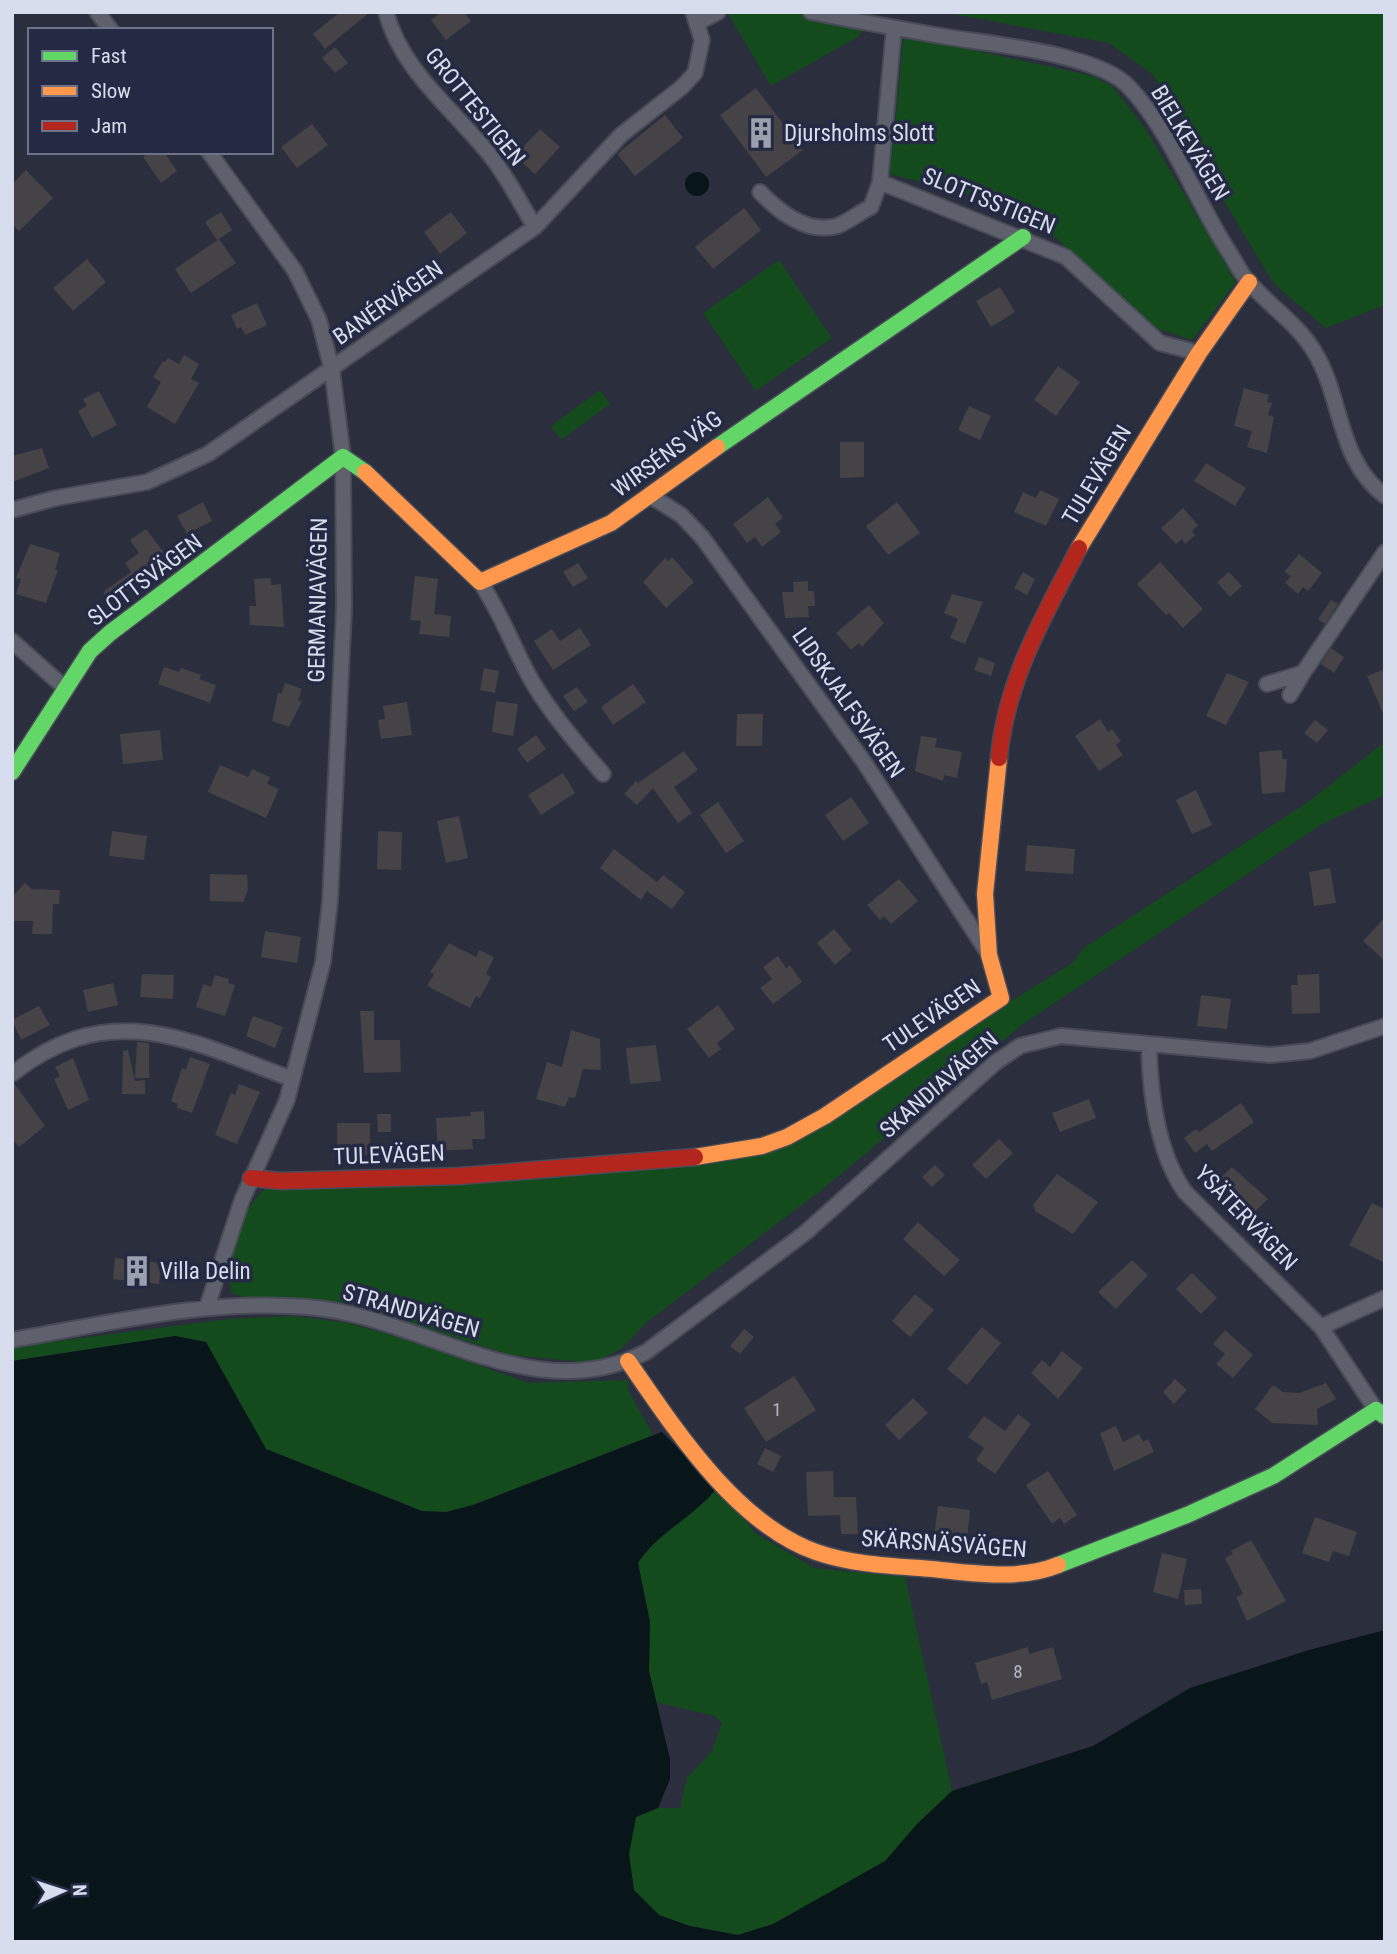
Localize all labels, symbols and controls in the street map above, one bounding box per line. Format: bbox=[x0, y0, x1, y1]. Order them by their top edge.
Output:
legend bbox=[28, 28, 273, 154]
street label: GROTTESTIGEN bbox=[419, 43, 531, 171]
text: Fast bbox=[91, 44, 127, 68]
text: Slow bbox=[91, 79, 131, 103]
street label: BIELKEVÄGEN bbox=[1145, 81, 1235, 205]
text: Jam bbox=[91, 114, 127, 138]
building icon: Djursholms Slott bbox=[744, 116, 778, 150]
place label: Djursholms Slott bbox=[784, 120, 934, 147]
street label: SLOTTSSTIGEN bbox=[919, 162, 1059, 240]
street label: BANÉRVÄGEN bbox=[327, 254, 448, 351]
street label: WIRSÉNS VÄG bbox=[606, 404, 727, 503]
street label: TULEVÄGEN bbox=[1057, 420, 1137, 530]
street label: GERMANIAVÄGEN bbox=[303, 517, 333, 683]
street label: SLOTTSVÄGEN bbox=[83, 528, 207, 632]
street label: LIDSKJALFSVÄGEN bbox=[786, 623, 910, 783]
street label: TULEVÄGEN bbox=[878, 974, 986, 1058]
street label: SKANDIAVÄGEN bbox=[874, 1026, 1004, 1144]
street label: TULEVÄGEN bbox=[333, 1140, 445, 1170]
street label: YSÄTERVÄGEN bbox=[1189, 1160, 1303, 1276]
building icon: Villa Delin bbox=[120, 1254, 154, 1288]
place label: Villa Delin bbox=[160, 1258, 251, 1285]
street label: STRANDVÄGEN bbox=[340, 1279, 482, 1343]
house number: 1 bbox=[772, 1398, 782, 1421]
street label: SKÄRSNÄSVÄGEN bbox=[860, 1525, 1028, 1563]
house number: 8 bbox=[1013, 1660, 1023, 1683]
north arrow bbox=[28, 1856, 98, 1926]
text: N bbox=[68, 1884, 91, 1897]

